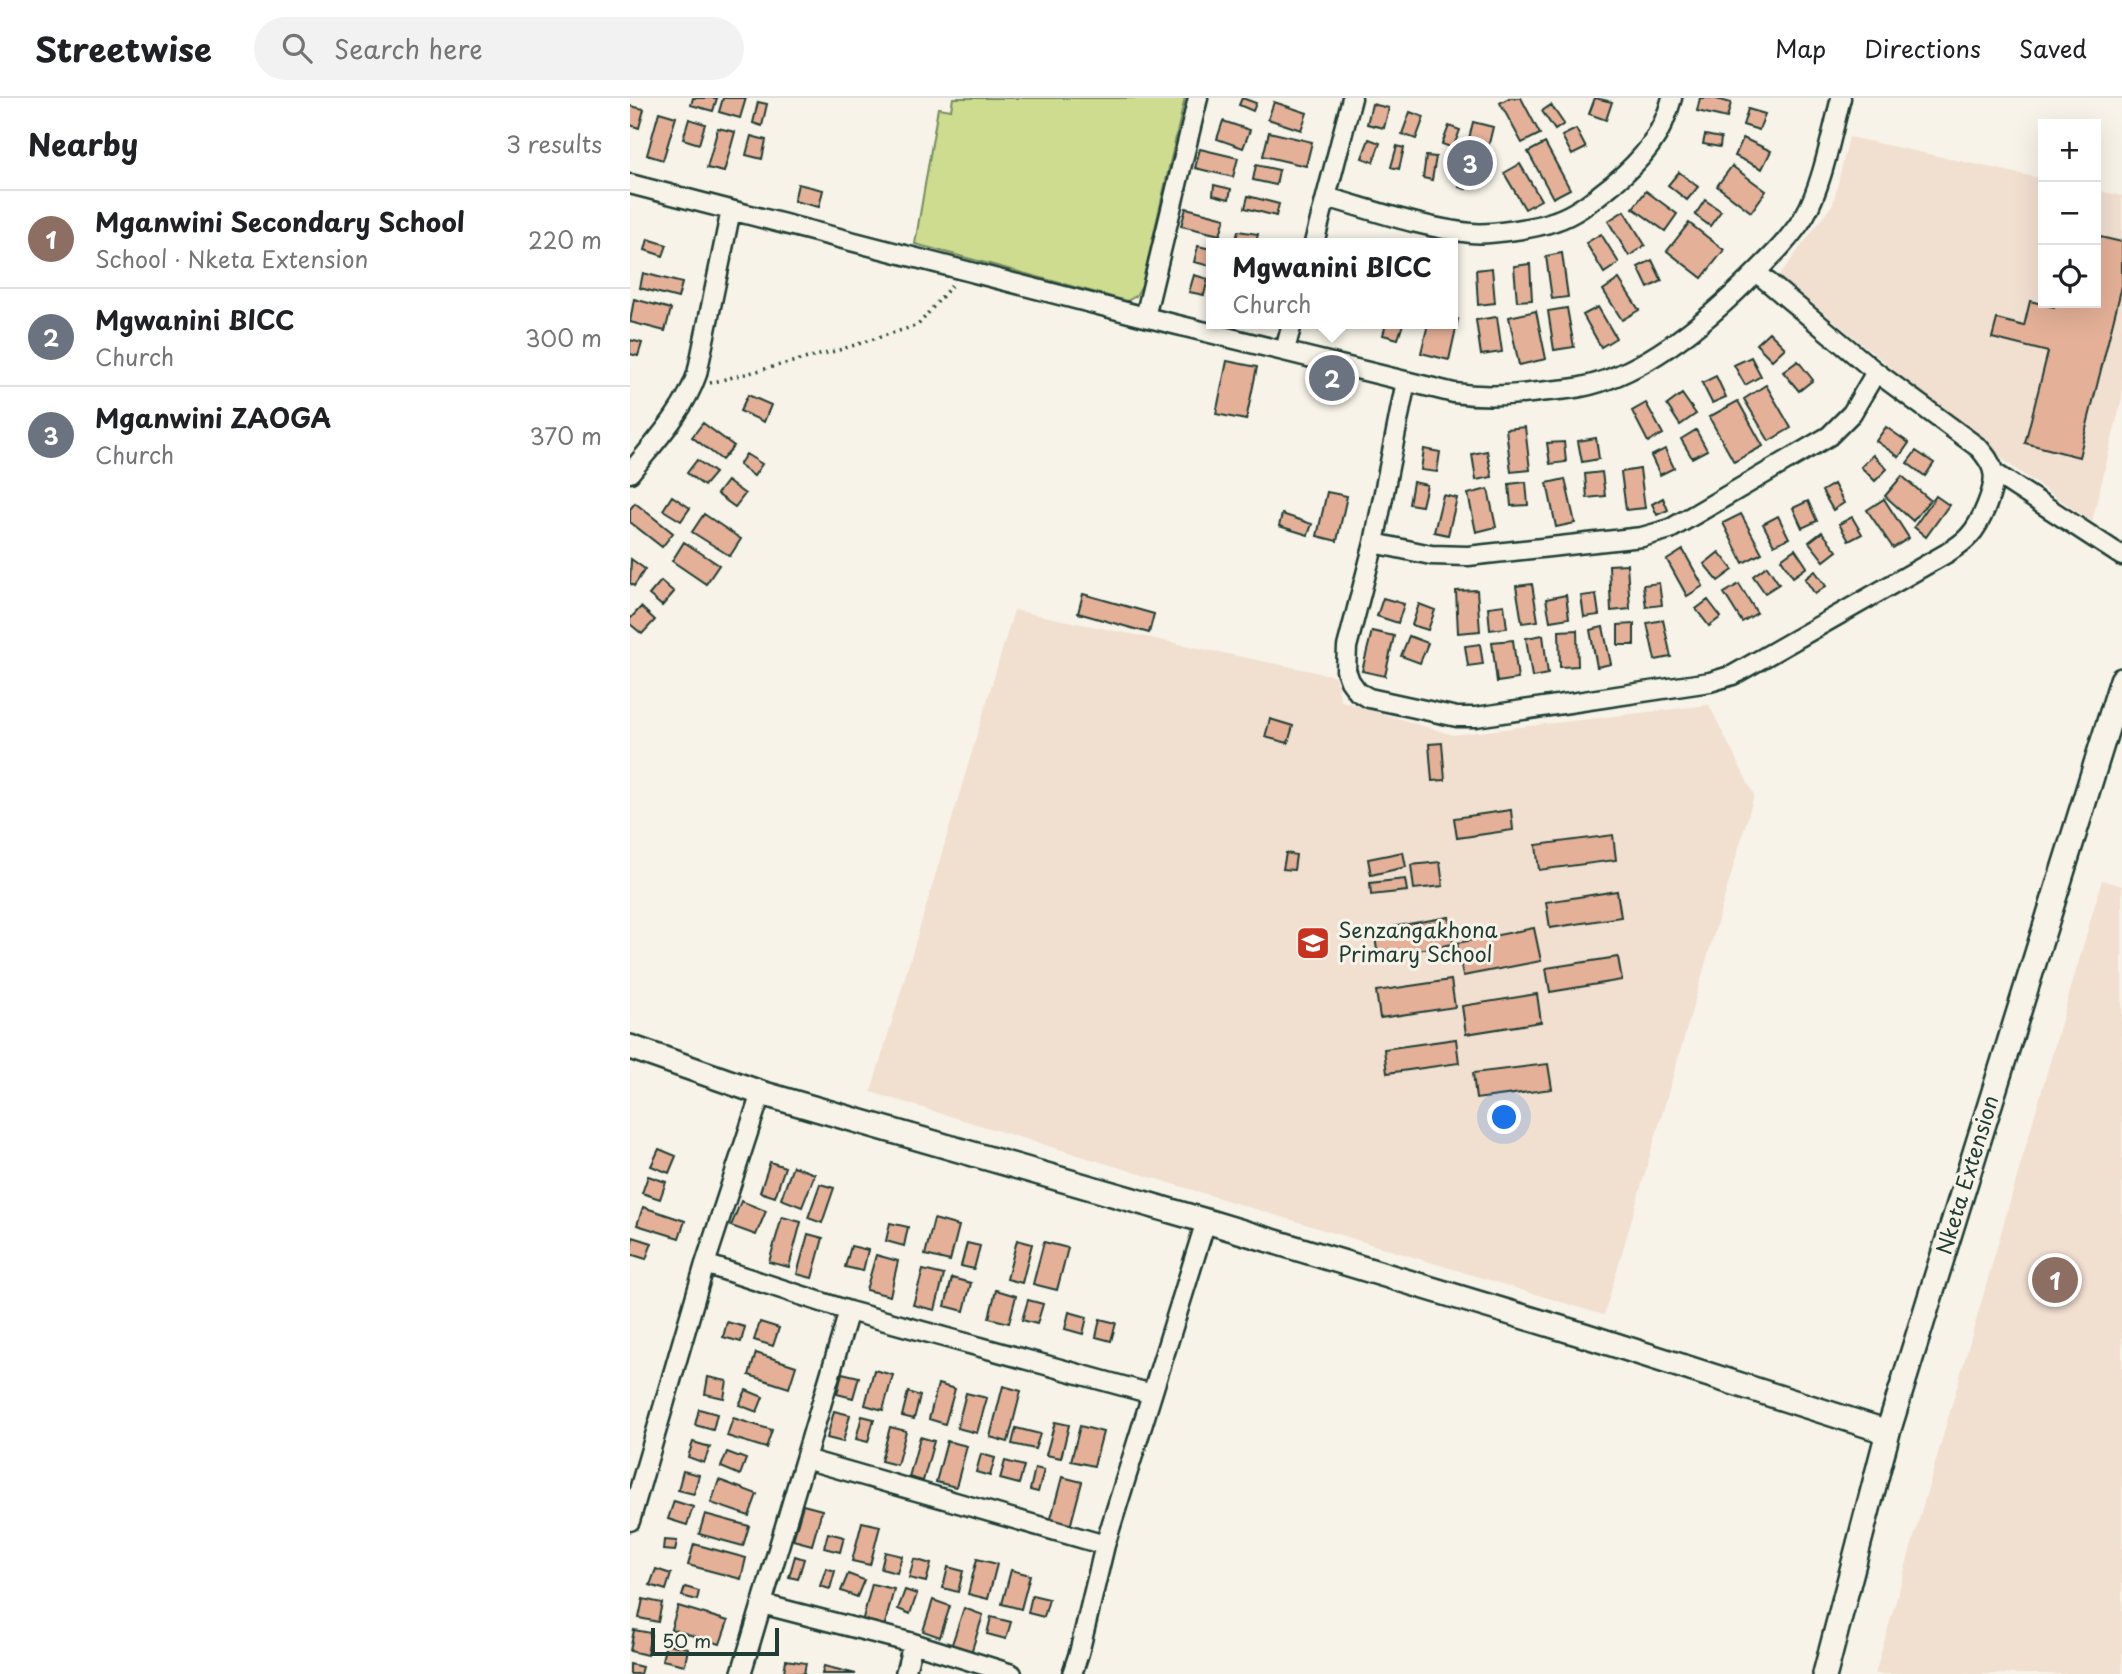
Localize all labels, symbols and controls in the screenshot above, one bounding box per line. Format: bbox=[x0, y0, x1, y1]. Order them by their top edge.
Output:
search box bbox=[254, 17, 744, 80]
text: Streetwise bbox=[35, 23, 212, 73]
icon: search bbox=[278, 29, 316, 67]
text: Search here bbox=[334, 29, 483, 68]
text: Map bbox=[1775, 30, 1826, 66]
text: Directions bbox=[1864, 30, 1981, 66]
text: Saved bbox=[2019, 30, 2087, 66]
map controls bbox=[2038, 119, 2101, 308]
button: + bbox=[2038, 119, 2101, 182]
text: Nearby bbox=[28, 121, 138, 166]
text: 3 results bbox=[506, 126, 602, 161]
pin: 3 bbox=[1447, 137, 1493, 189]
button: − bbox=[2038, 182, 2101, 245]
text: Mganwini Secondary School bbox=[95, 202, 465, 241]
text: 1 bbox=[46, 222, 57, 257]
text: 220 m bbox=[528, 222, 602, 257]
popup bbox=[1206, 238, 1458, 329]
text: School · Nketa Extension bbox=[95, 241, 368, 276]
button: locate bbox=[2038, 245, 2101, 308]
text: Mgwanini BICC bbox=[1232, 247, 1432, 286]
text: Church bbox=[1232, 286, 1311, 321]
text: Mgwanini BICC bbox=[95, 300, 295, 339]
text: 2 bbox=[43, 320, 59, 355]
text: 300 m bbox=[525, 320, 602, 355]
text: Church bbox=[95, 339, 174, 374]
pin: 2 bbox=[1309, 352, 1355, 404]
text: Mganwini ZAOGA bbox=[95, 398, 331, 437]
text: 3 bbox=[43, 418, 59, 453]
text: 370 m bbox=[529, 418, 602, 453]
text: Church bbox=[95, 437, 174, 472]
place label: Senzangakhona Primary School bbox=[1338, 913, 1498, 969]
school or university icon: Senzangakhona Primary School bbox=[1294, 924, 1332, 962]
street label: Nketa Extension bbox=[1927, 1091, 2006, 1258]
your location bbox=[1487, 1100, 1521, 1134]
pin: 1 bbox=[2032, 1254, 2078, 1306]
scale bar bbox=[651, 1625, 779, 1657]
text: 50 m bbox=[662, 1626, 711, 1654]

